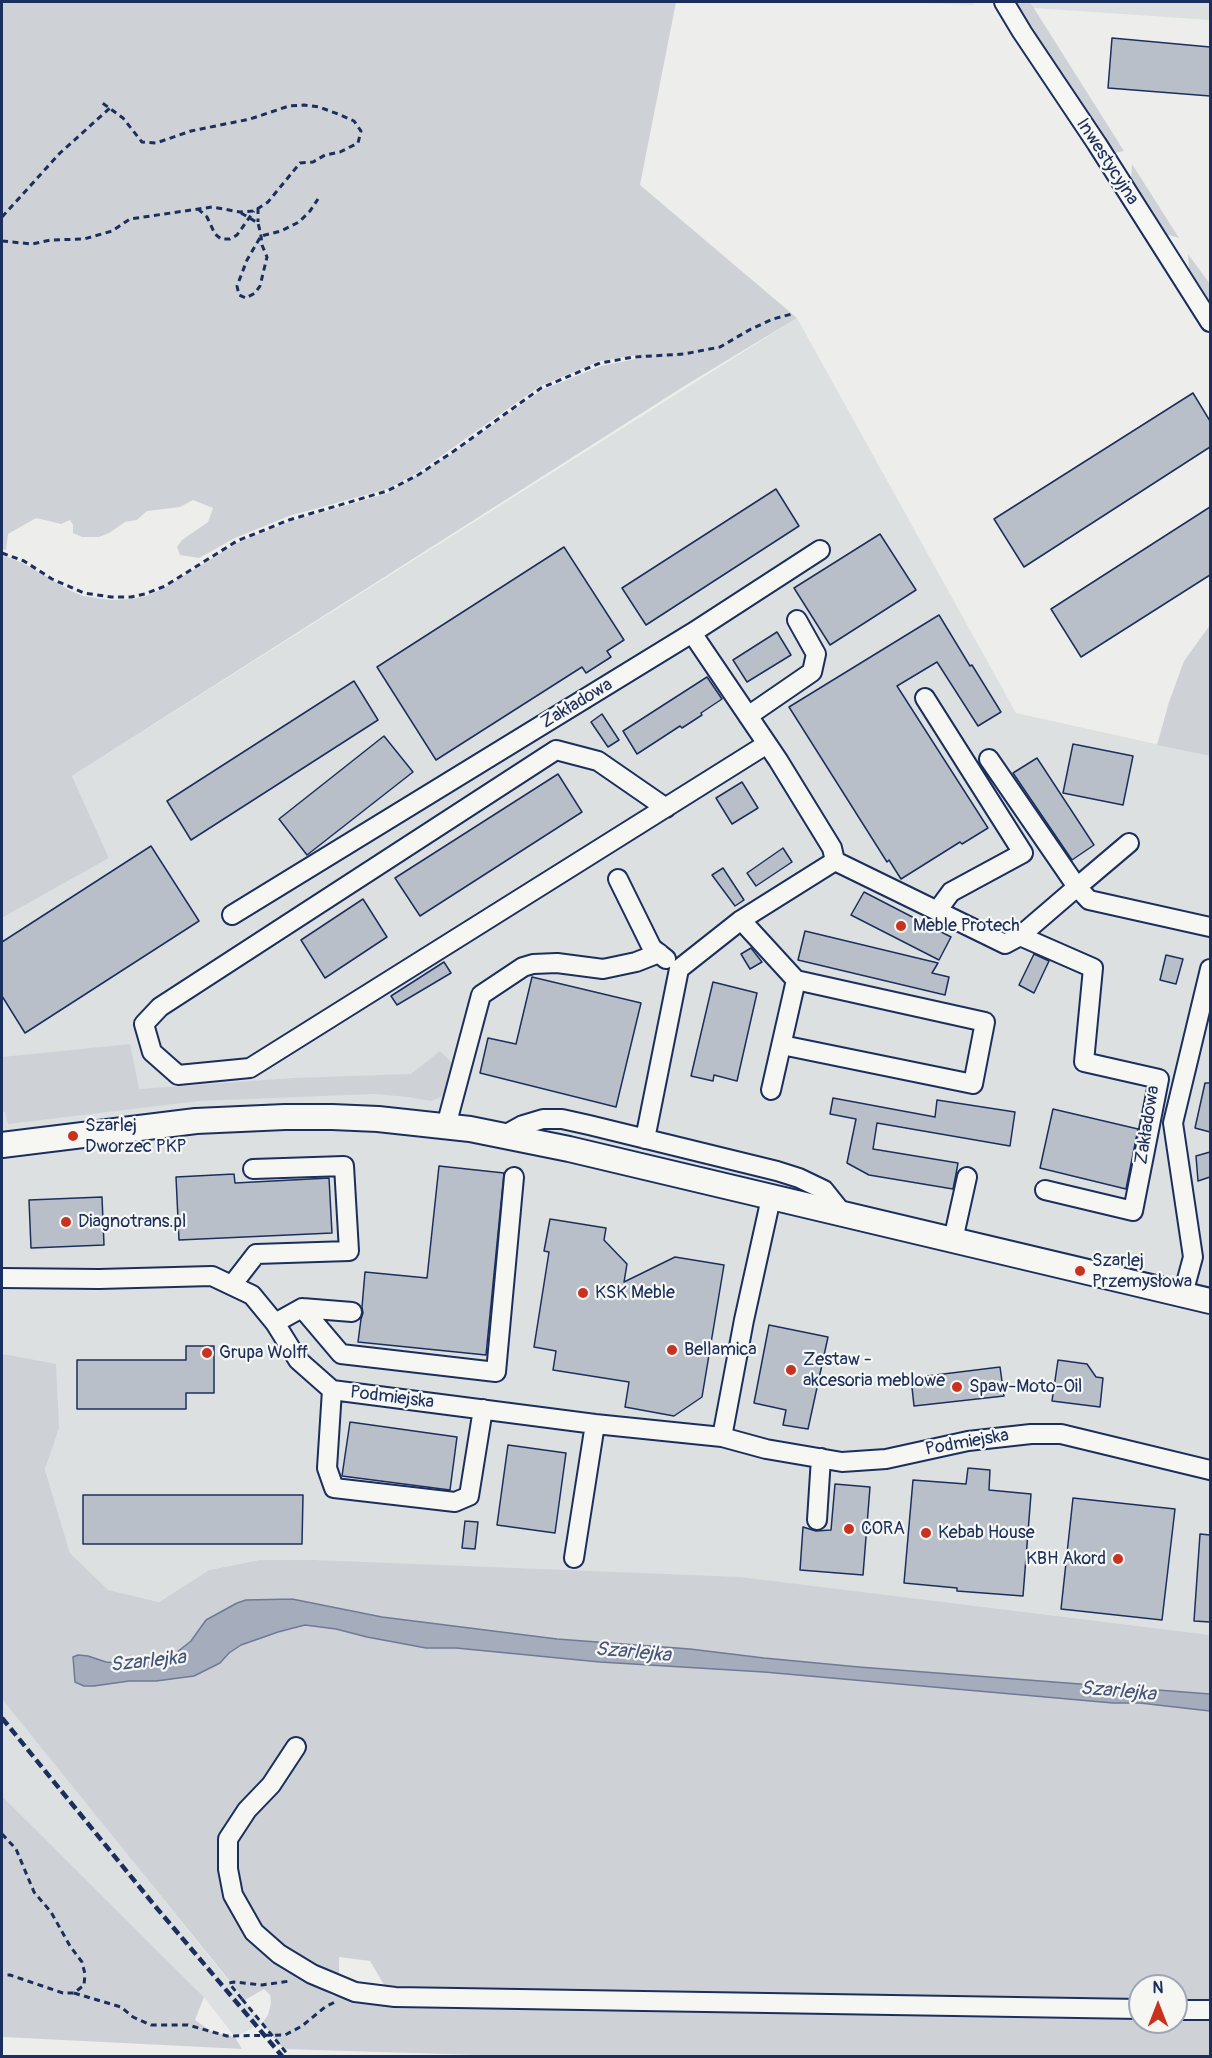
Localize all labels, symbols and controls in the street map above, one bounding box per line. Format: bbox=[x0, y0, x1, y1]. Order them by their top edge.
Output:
street label: Inwestycyjna bbox=[1071, 115, 1143, 209]
street label: Zakładowa bbox=[537, 674, 617, 734]
place label: Meble Protech bbox=[913, 915, 1020, 937]
marker: Meble Protech bbox=[894, 919, 908, 933]
street label: Zakładowa bbox=[1131, 1084, 1165, 1166]
place label: Szarlej Dworzec PKP bbox=[85, 1115, 187, 1158]
marker: Szarlej Dworzec PKP bbox=[66, 1129, 80, 1143]
place label: Diagnotrans.pl bbox=[78, 1211, 186, 1233]
marker: Diagnotrans.pl bbox=[59, 1215, 73, 1229]
place label: Szarlej Przemysłowa bbox=[1092, 1250, 1192, 1292]
marker: Szarlej Przemysłowa bbox=[1073, 1264, 1087, 1278]
place label: KSK Meble bbox=[595, 1282, 675, 1304]
marker: KSK Meble bbox=[576, 1286, 590, 1300]
place label: Bellamica bbox=[684, 1339, 757, 1361]
place label: Grupa Wolff bbox=[219, 1342, 308, 1364]
marker: Bellamica bbox=[665, 1343, 679, 1357]
marker: Grupa Wolff bbox=[200, 1346, 214, 1360]
place label: Zestaw - akcesoria meblowe bbox=[803, 1349, 945, 1392]
marker: Zestaw - akcesoria meblowe bbox=[784, 1363, 798, 1377]
place label: Spaw-Moto-Oil bbox=[969, 1376, 1082, 1398]
marker: Spaw-Moto-Oil bbox=[950, 1380, 964, 1394]
street label: Podmiejska bbox=[349, 1382, 435, 1414]
street label: Podmiejska bbox=[923, 1425, 1011, 1461]
place label: CORA bbox=[861, 1518, 905, 1540]
marker: CORA bbox=[842, 1522, 856, 1536]
place label: Kebab House bbox=[938, 1522, 1035, 1544]
marker: Kebab House bbox=[919, 1526, 933, 1540]
place label: KBH Akord bbox=[1026, 1548, 1106, 1570]
marker: KBH Akord bbox=[1111, 1552, 1125, 1566]
water label: Szarlejka bbox=[594, 1638, 672, 1668]
water label: Szarlejka bbox=[109, 1646, 187, 1678]
water label: Szarlejka bbox=[1079, 1677, 1157, 1707]
north arrow bbox=[1128, 1974, 1188, 2034]
text: N bbox=[1153, 1978, 1163, 1998]

